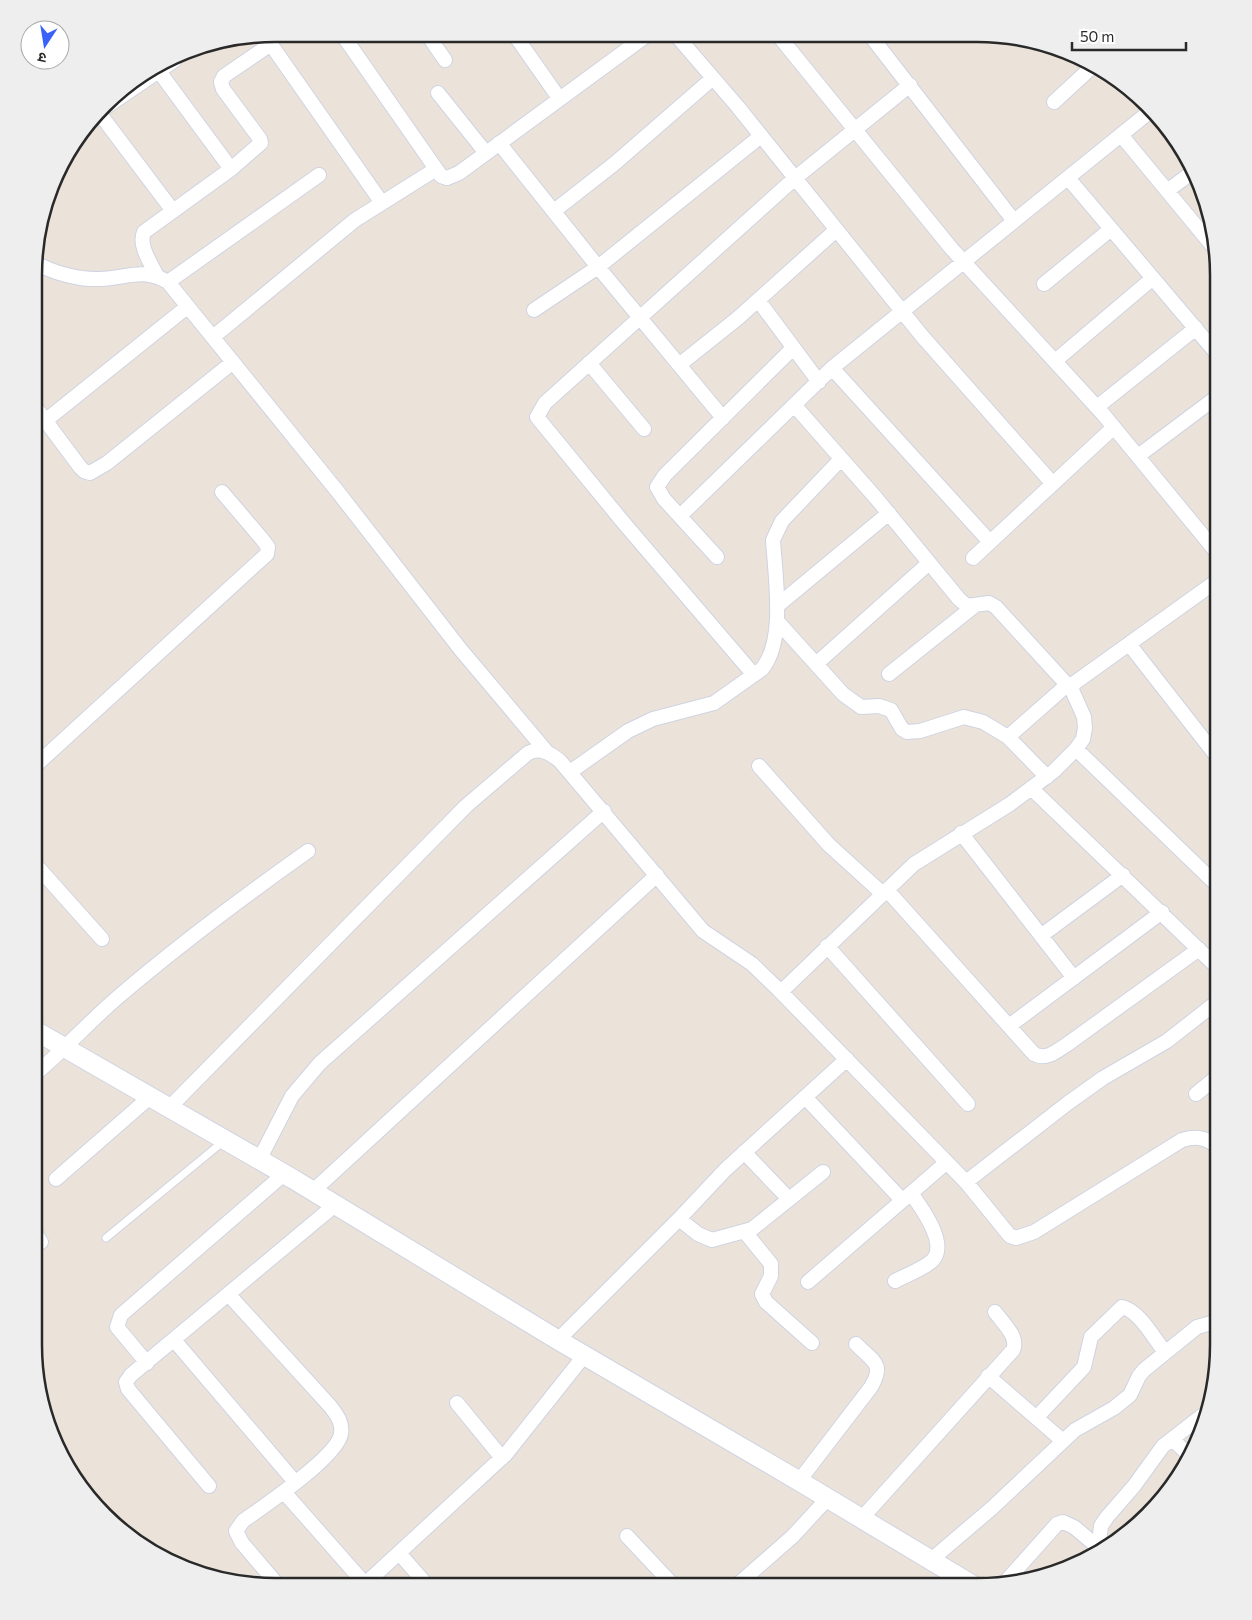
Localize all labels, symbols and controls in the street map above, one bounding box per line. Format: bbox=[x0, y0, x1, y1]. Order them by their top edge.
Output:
north arrow bbox=[20, 20, 70, 70]
scale bar bbox=[1072, 20, 1186, 52]
text: 50 m bbox=[1080, 27, 1114, 45]
text: उ bbox=[36, 49, 48, 67]

